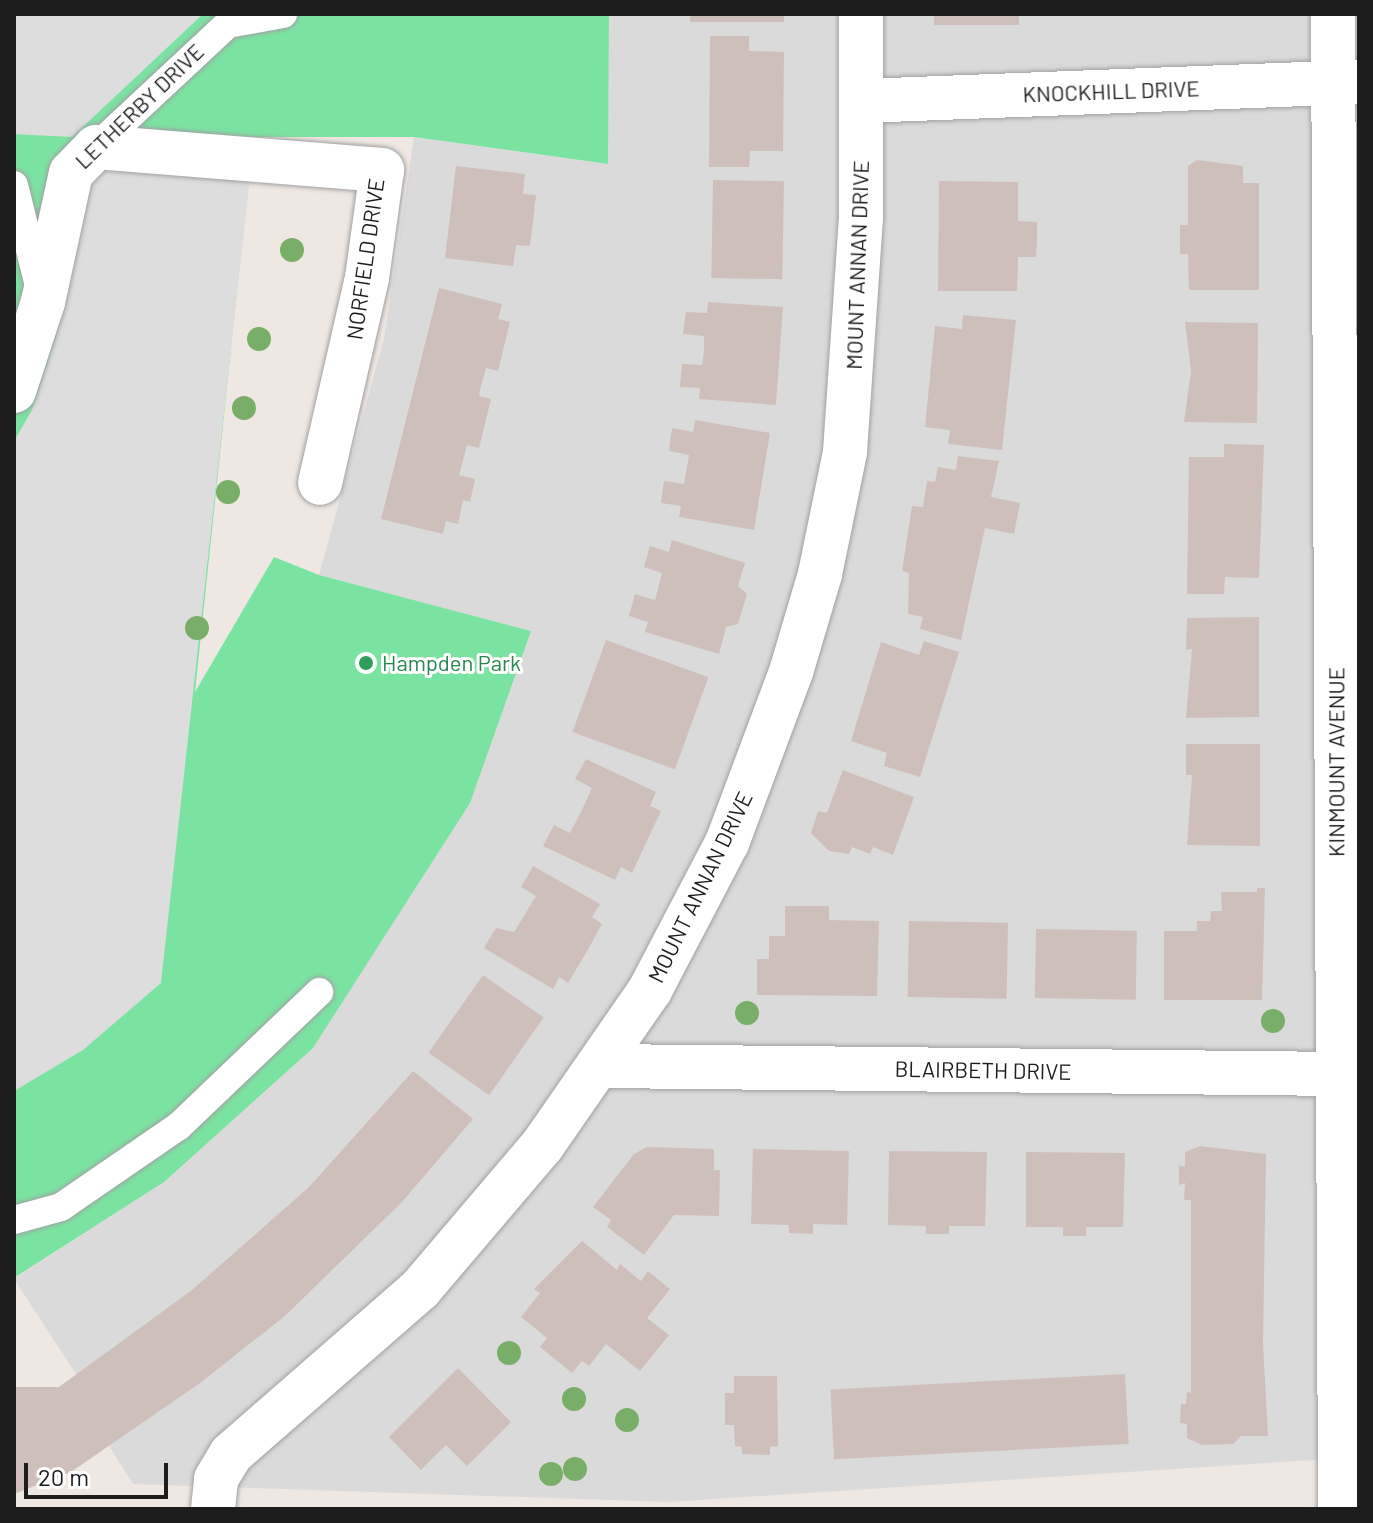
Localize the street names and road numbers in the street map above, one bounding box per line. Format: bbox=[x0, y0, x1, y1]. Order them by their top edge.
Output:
street label: LETHERBY DRIVE bbox=[69, 38, 209, 174]
street label: KNOCKHILL DRIVE bbox=[1022, 75, 1200, 107]
street label: MOUNT ANNAN DRIVE bbox=[840, 160, 874, 370]
street label: NORFIELD DRIVE bbox=[341, 177, 389, 341]
street label: KINMOUNT AVENUE bbox=[1323, 667, 1349, 857]
street label: MOUNT ANNAN DRIVE bbox=[642, 787, 758, 987]
street label: BLAIRBETH DRIVE bbox=[894, 1055, 1072, 1085]

